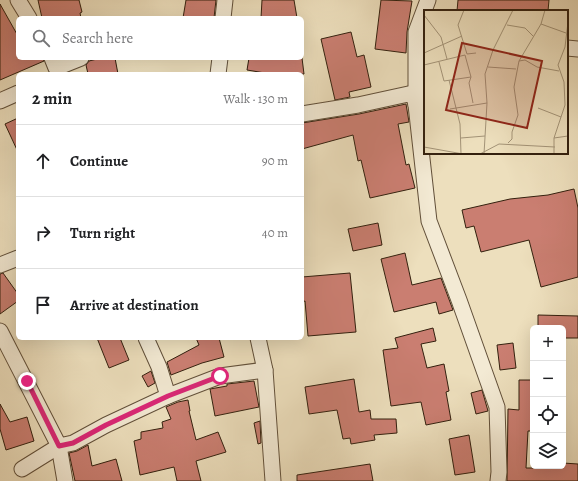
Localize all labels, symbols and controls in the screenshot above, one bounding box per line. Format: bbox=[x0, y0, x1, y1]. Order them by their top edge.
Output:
inset map bbox=[424, 10, 568, 154]
search box bbox=[16, 16, 304, 60]
icon: search bbox=[30, 27, 52, 49]
text: Search here bbox=[62, 28, 133, 48]
text: 2 min bbox=[32, 87, 72, 110]
text: Walk · 130 m bbox=[223, 90, 288, 107]
icon: ahead bbox=[32, 150, 54, 172]
text: Continue bbox=[70, 151, 128, 171]
text: 90 m bbox=[262, 152, 288, 169]
icon: right bbox=[32, 222, 54, 244]
text: Turn right bbox=[70, 223, 135, 243]
text: 40 m bbox=[262, 224, 288, 241]
icon: arrive bbox=[32, 294, 54, 316]
text: Arrive at destination bbox=[70, 295, 199, 315]
map controls bbox=[530, 325, 566, 469]
button: + bbox=[530, 325, 566, 361]
button: − bbox=[530, 361, 566, 397]
route start bbox=[211, 367, 229, 385]
route end bbox=[18, 372, 36, 390]
button: locate bbox=[530, 397, 566, 433]
button: layers bbox=[530, 433, 566, 469]

